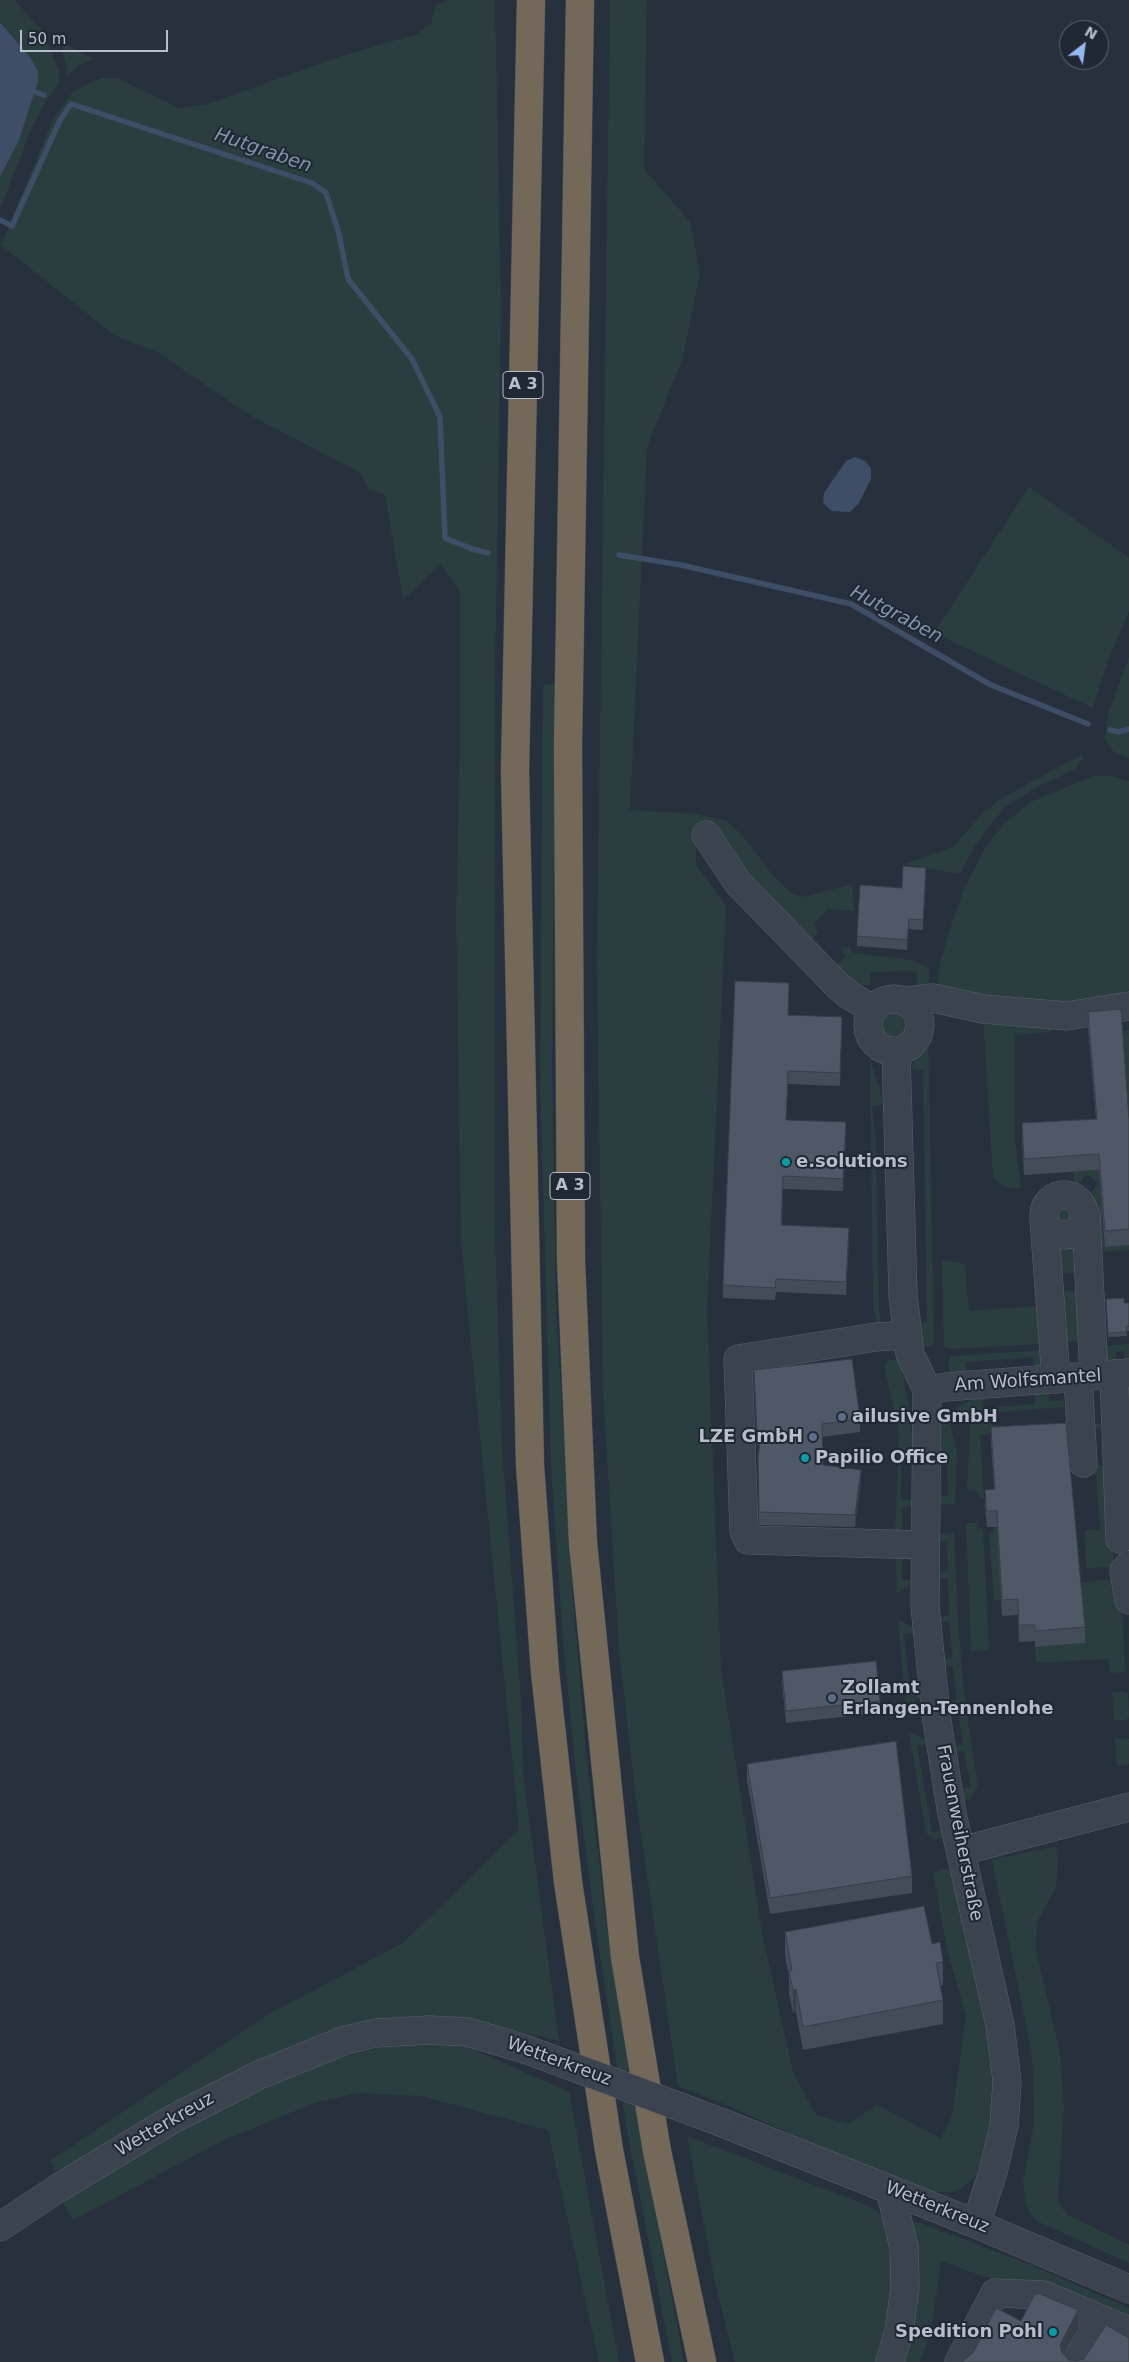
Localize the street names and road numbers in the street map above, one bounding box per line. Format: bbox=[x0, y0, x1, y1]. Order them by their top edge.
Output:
road number: A 3 bbox=[503, 372, 543, 398]
road number: A 3 bbox=[550, 1172, 590, 1200]
street label: Am Wolfsmantel bbox=[954, 1365, 1102, 1397]
street label: Frauenweiherstraße bbox=[931, 1743, 987, 1923]
street label: Wetterkreuz bbox=[504, 2033, 614, 2091]
street label: Wetterkreuz bbox=[112, 2088, 218, 2162]
street label: Wetterkreuz bbox=[882, 2177, 992, 2239]

